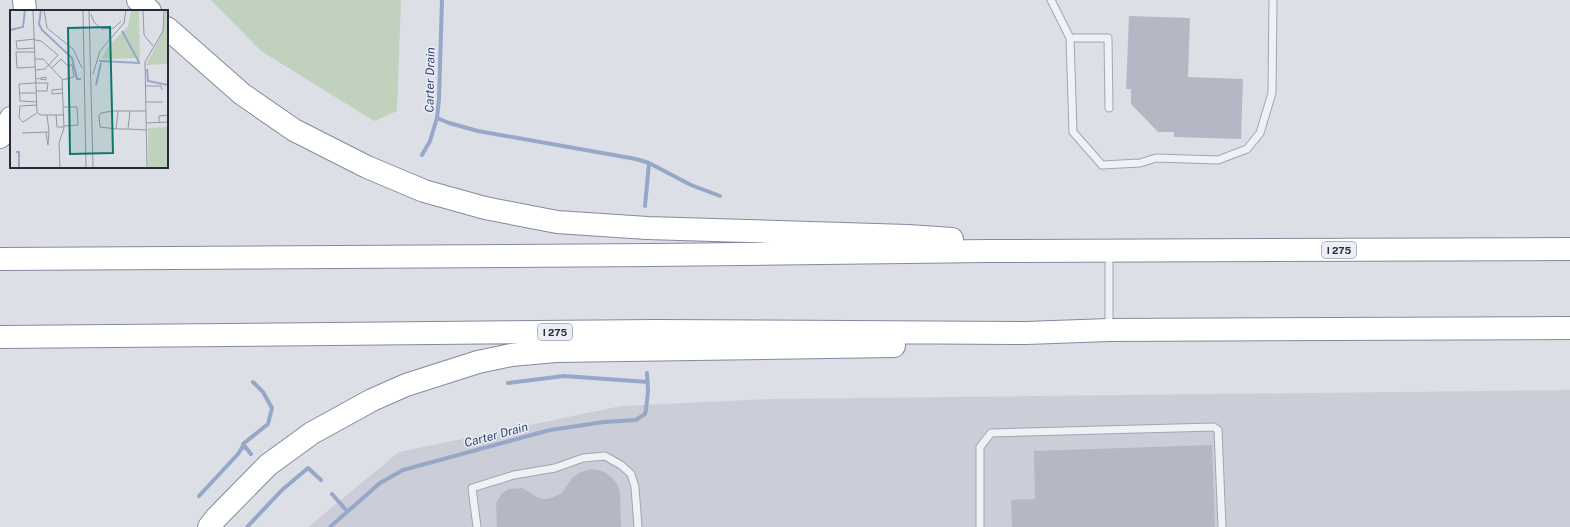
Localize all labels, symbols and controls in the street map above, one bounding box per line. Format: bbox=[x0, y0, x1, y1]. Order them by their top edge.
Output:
inset map bbox=[10, 10, 168, 168]
water label: Carter Drain bbox=[422, 47, 438, 113]
road number: I 275 bbox=[1322, 242, 1356, 258]
road number: I 275 bbox=[538, 324, 572, 340]
water label: Carter Drain bbox=[463, 420, 530, 450]

